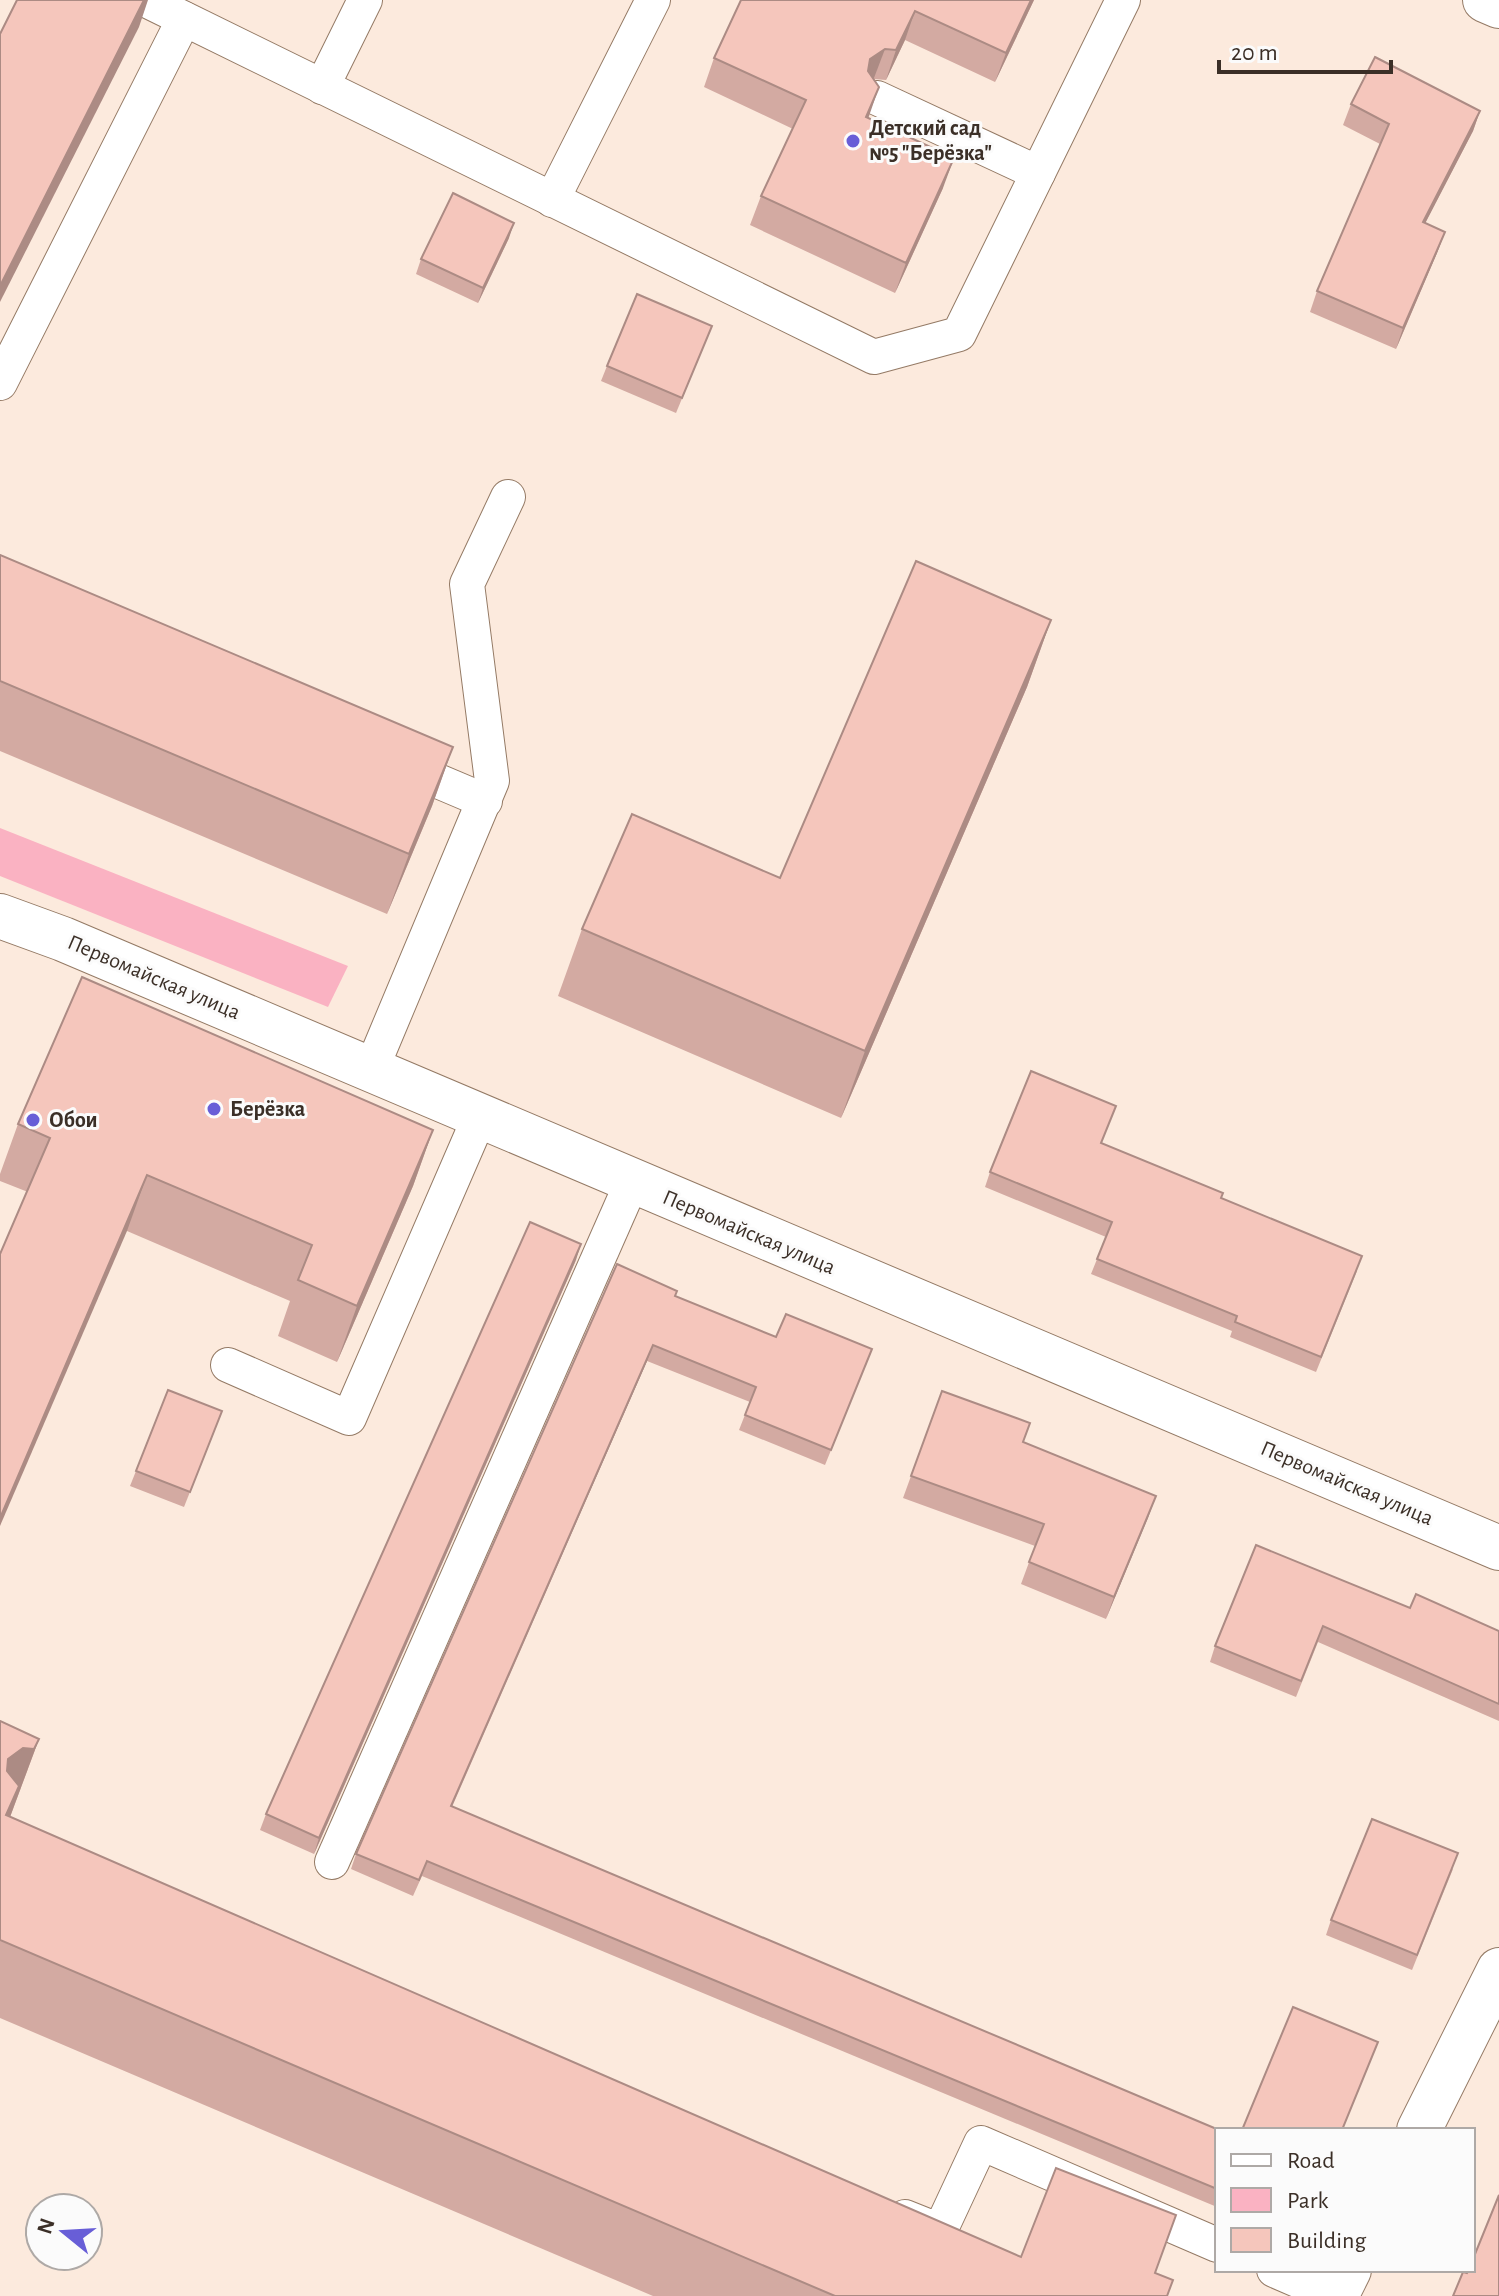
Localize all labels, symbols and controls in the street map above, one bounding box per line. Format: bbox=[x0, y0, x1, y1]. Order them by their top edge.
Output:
scale bar bbox=[1219, 24, 1391, 74]
text: 20 m bbox=[1231, 41, 1278, 65]
place label: Детский сад №5 "Берёзка" bbox=[869, 117, 992, 164]
marker: Детский сад №5 "Берёзка" bbox=[844, 132, 862, 150]
street label: Первомайская улица bbox=[64, 931, 244, 1023]
place label: Берёзка bbox=[230, 1098, 305, 1120]
marker: Берёзка bbox=[205, 1100, 223, 1118]
place label: Обои bbox=[49, 1109, 98, 1131]
marker: Обои bbox=[24, 1111, 42, 1129]
street label: Первомайская улица bbox=[659, 1186, 839, 1278]
street label: Первомайская улица bbox=[1257, 1437, 1437, 1529]
legend bbox=[1215, 2128, 1475, 2272]
text: Road bbox=[1287, 2149, 1335, 2173]
text: Park bbox=[1287, 2189, 1328, 2213]
north arrow bbox=[24, 2192, 104, 2272]
text: N bbox=[33, 2215, 59, 2237]
text: Building bbox=[1287, 2229, 1366, 2253]

